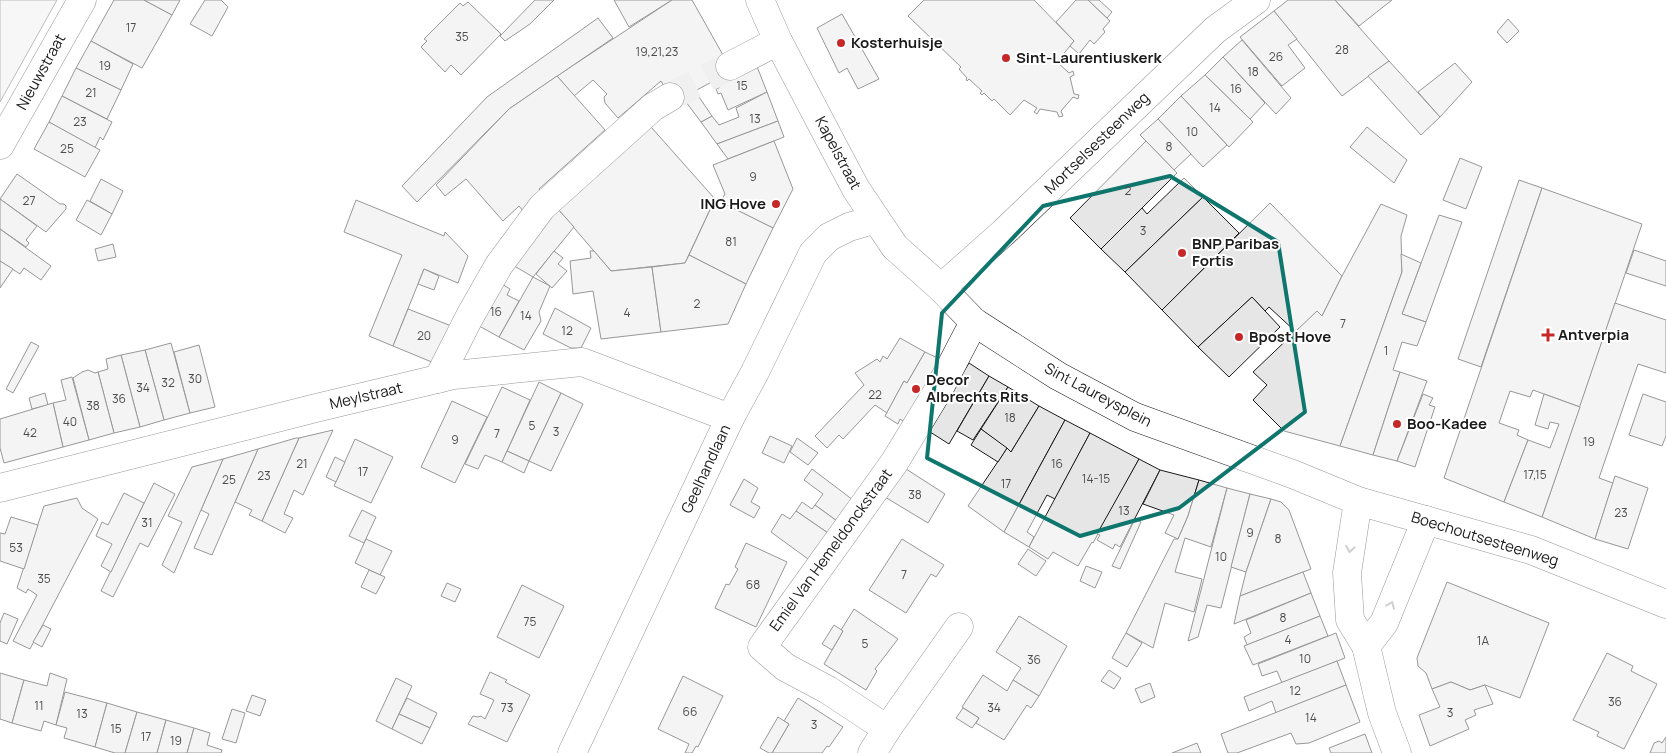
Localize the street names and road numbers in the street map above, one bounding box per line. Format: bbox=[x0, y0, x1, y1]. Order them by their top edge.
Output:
street label: Nieuwstraat bbox=[11, 30, 70, 114]
street label: Mortselsesteenweg bbox=[1040, 87, 1154, 198]
street label: Kapelstraat bbox=[810, 112, 867, 193]
street label: Sint Laureysplein bbox=[1041, 357, 1156, 432]
street label: Meylstraat bbox=[327, 377, 404, 414]
street label: Geelhandlaan bbox=[676, 421, 735, 517]
street label: Emiel Van Hemeldonckstraat bbox=[764, 464, 897, 635]
street label: Boechoutsesteenweg bbox=[1409, 506, 1561, 571]

